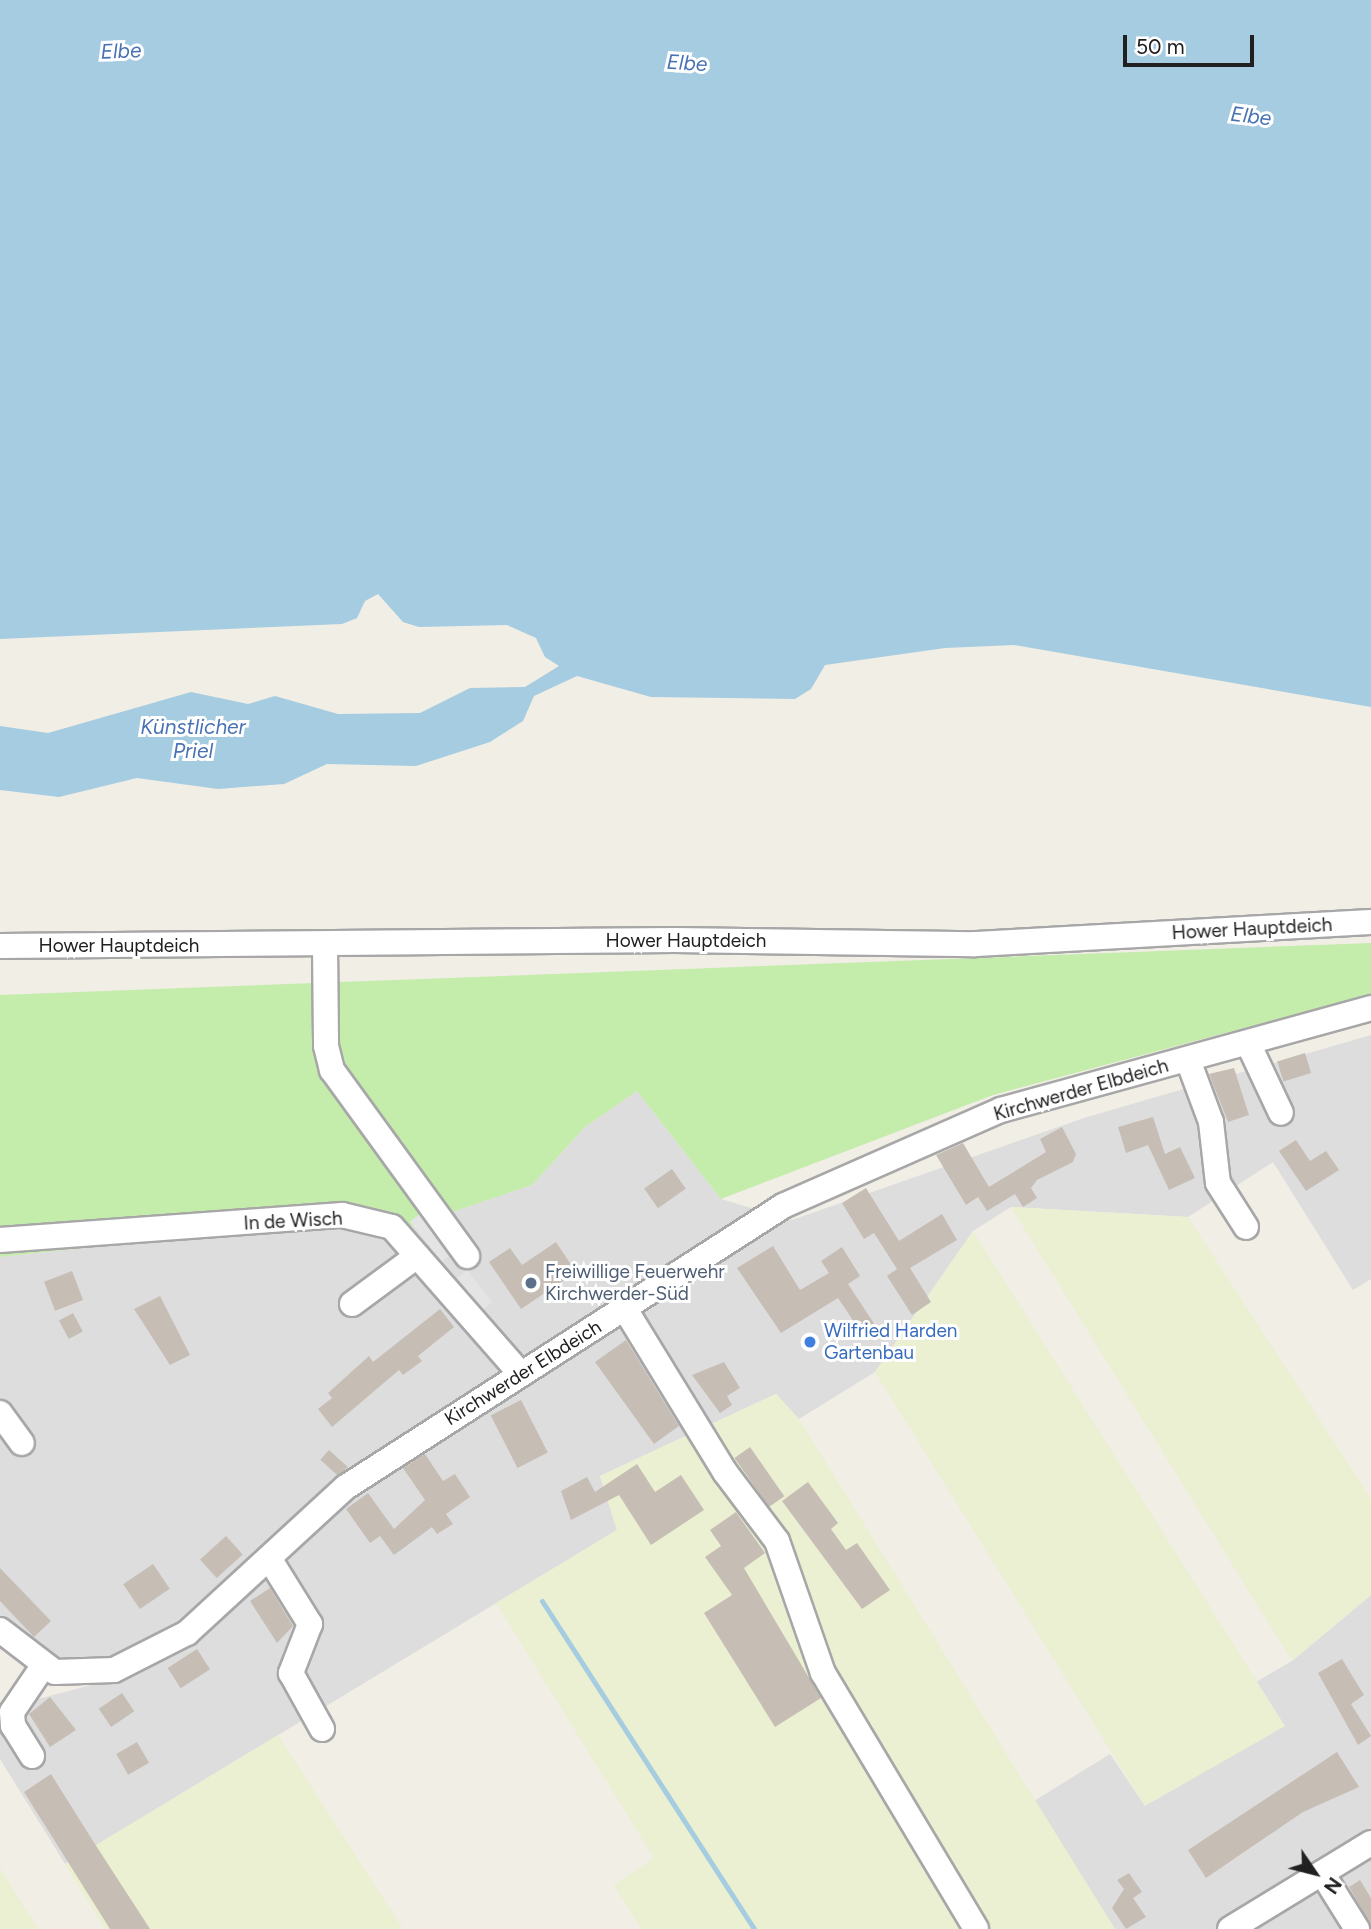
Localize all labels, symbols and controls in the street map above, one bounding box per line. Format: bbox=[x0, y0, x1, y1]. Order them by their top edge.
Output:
scale bar bbox=[1126, 21, 1257, 65]
text: 50 m bbox=[1136, 34, 1185, 59]
water label: Elbe bbox=[100, 38, 142, 64]
water label: Elbe bbox=[666, 49, 708, 77]
water label: Elbe bbox=[1229, 101, 1273, 131]
water label: Künstlicher Priel bbox=[140, 714, 246, 764]
street label: Hower Hauptdeich bbox=[1171, 913, 1333, 945]
street label: Hower Hauptdeich bbox=[606, 930, 766, 952]
street label: Hower Hauptdeich bbox=[39, 935, 199, 957]
street label: Kirchwerder Elbdeich bbox=[991, 1054, 1171, 1126]
street label: In de Wisch bbox=[243, 1207, 343, 1235]
place label: Freiwillige Feuerwehr Kirchwerder-Süd bbox=[545, 1261, 725, 1305]
marker: Freiwillige Feuerwehr Kirchwerder-Süd bbox=[523, 1275, 539, 1291]
street label: Kirchwerder Elbdeich bbox=[440, 1315, 606, 1431]
place label: Wilfried Harden Gartenbau bbox=[824, 1320, 957, 1364]
marker: Wilfried Harden Gartenbau bbox=[802, 1334, 818, 1350]
north arrow bbox=[1280, 1838, 1350, 1908]
text: N bbox=[1319, 1873, 1346, 1898]

